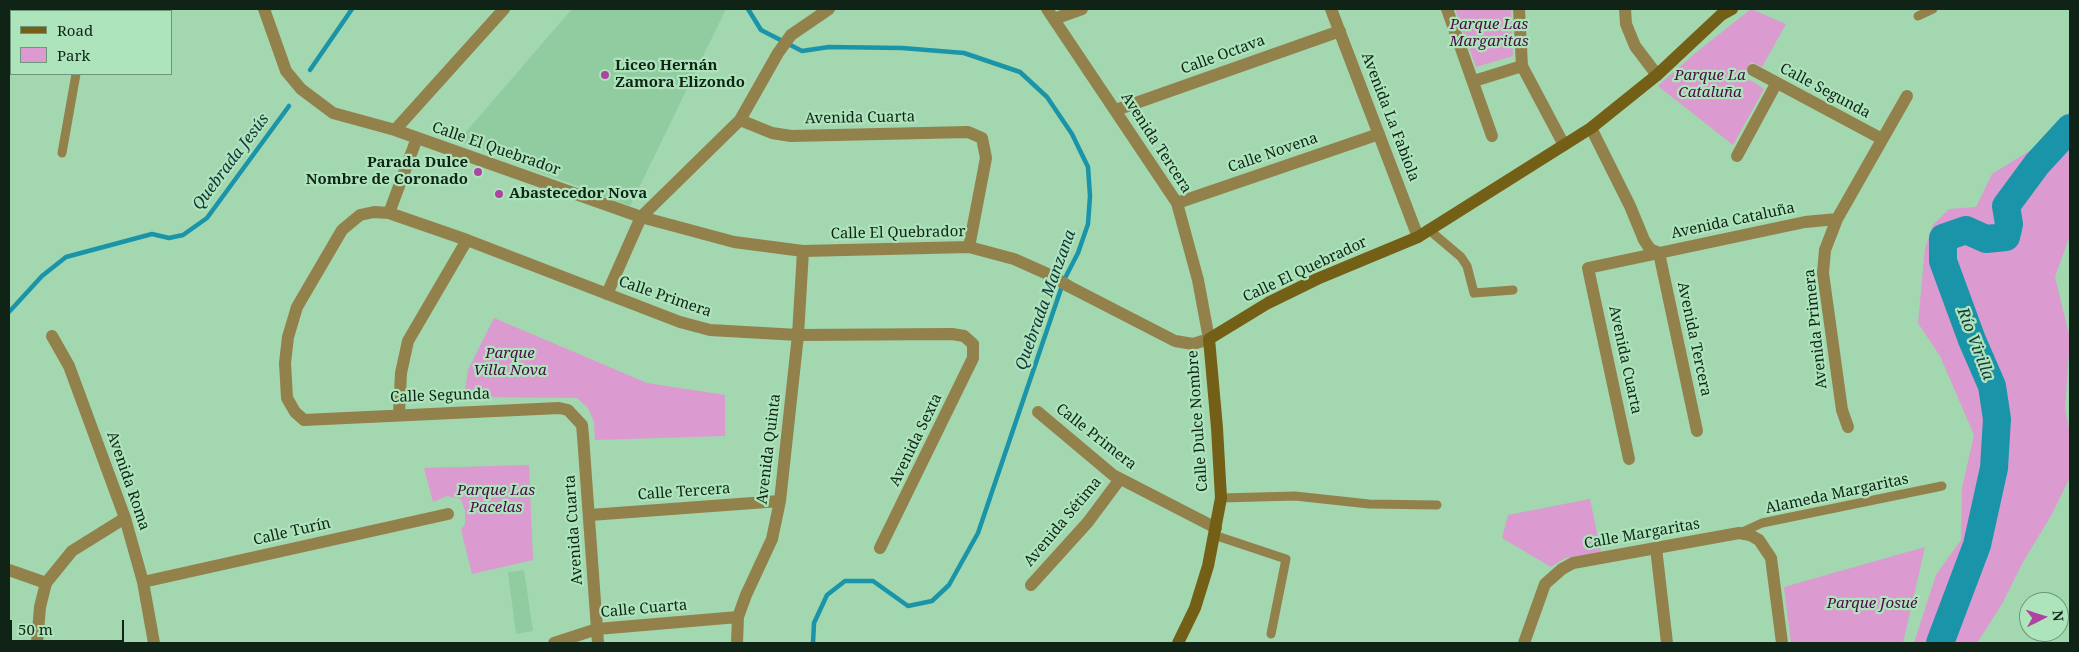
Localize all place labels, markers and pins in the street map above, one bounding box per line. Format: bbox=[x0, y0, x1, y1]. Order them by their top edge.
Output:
place label: Liceo Hernán Zamora Elizondo bbox=[615, 57, 745, 92]
marker: Liceo Hernán Zamora Elizondo bbox=[599, 69, 611, 81]
place label: Parada Dulce Nombre de Coronado bbox=[306, 154, 468, 189]
marker: Parada Dulce Nombre de Coronado bbox=[472, 166, 484, 178]
place label: Abastecedor Nova bbox=[509, 185, 647, 203]
marker: Abastecedor Nova bbox=[493, 188, 505, 200]

